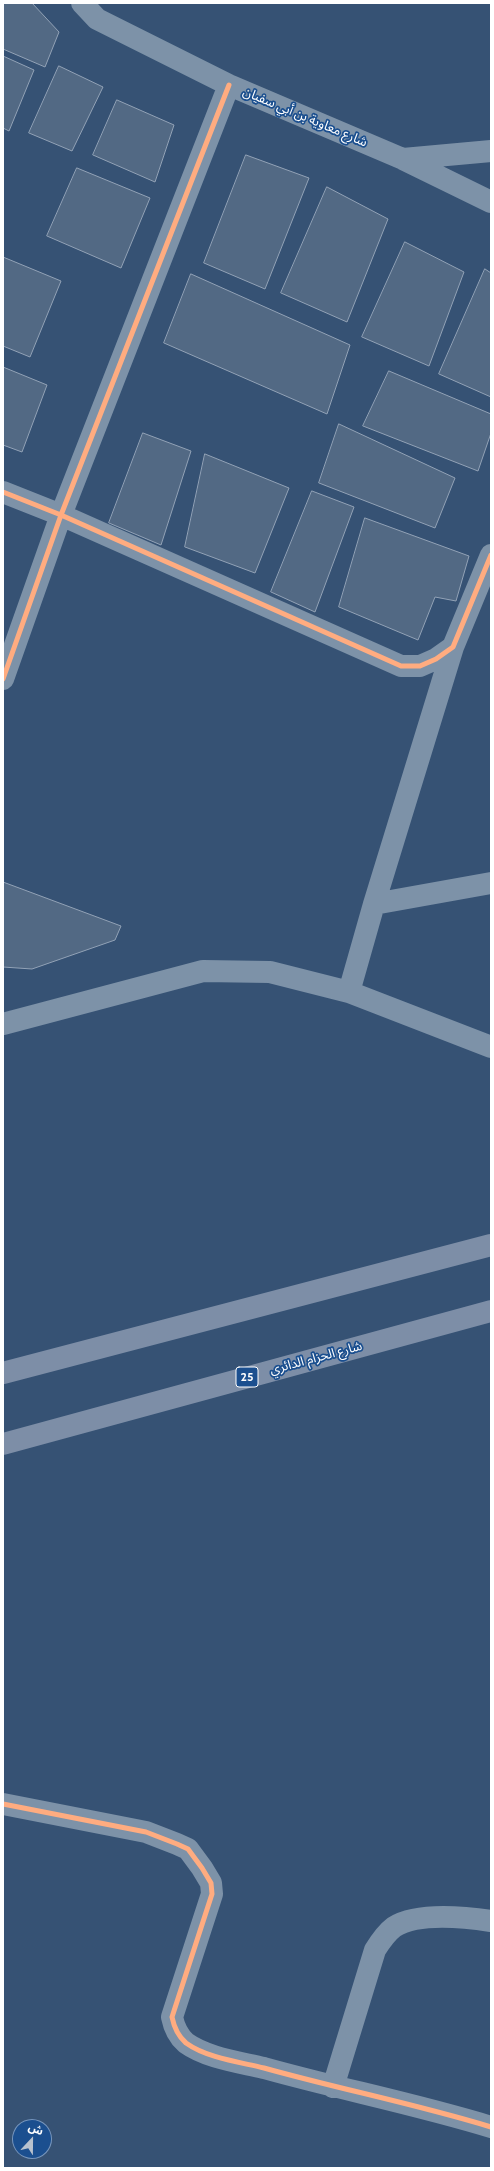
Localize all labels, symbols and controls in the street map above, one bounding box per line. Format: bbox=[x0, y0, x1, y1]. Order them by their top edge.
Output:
street label: شارع معاوية بن أبي سفيان bbox=[240, 84, 370, 150]
street label: شارع الحزام الدائري bbox=[268, 1338, 364, 1378]
road number: 25 bbox=[236, 1367, 258, 1387]
north arrow bbox=[12, 2119, 52, 2159]
text: ش bbox=[27, 2119, 46, 2138]

